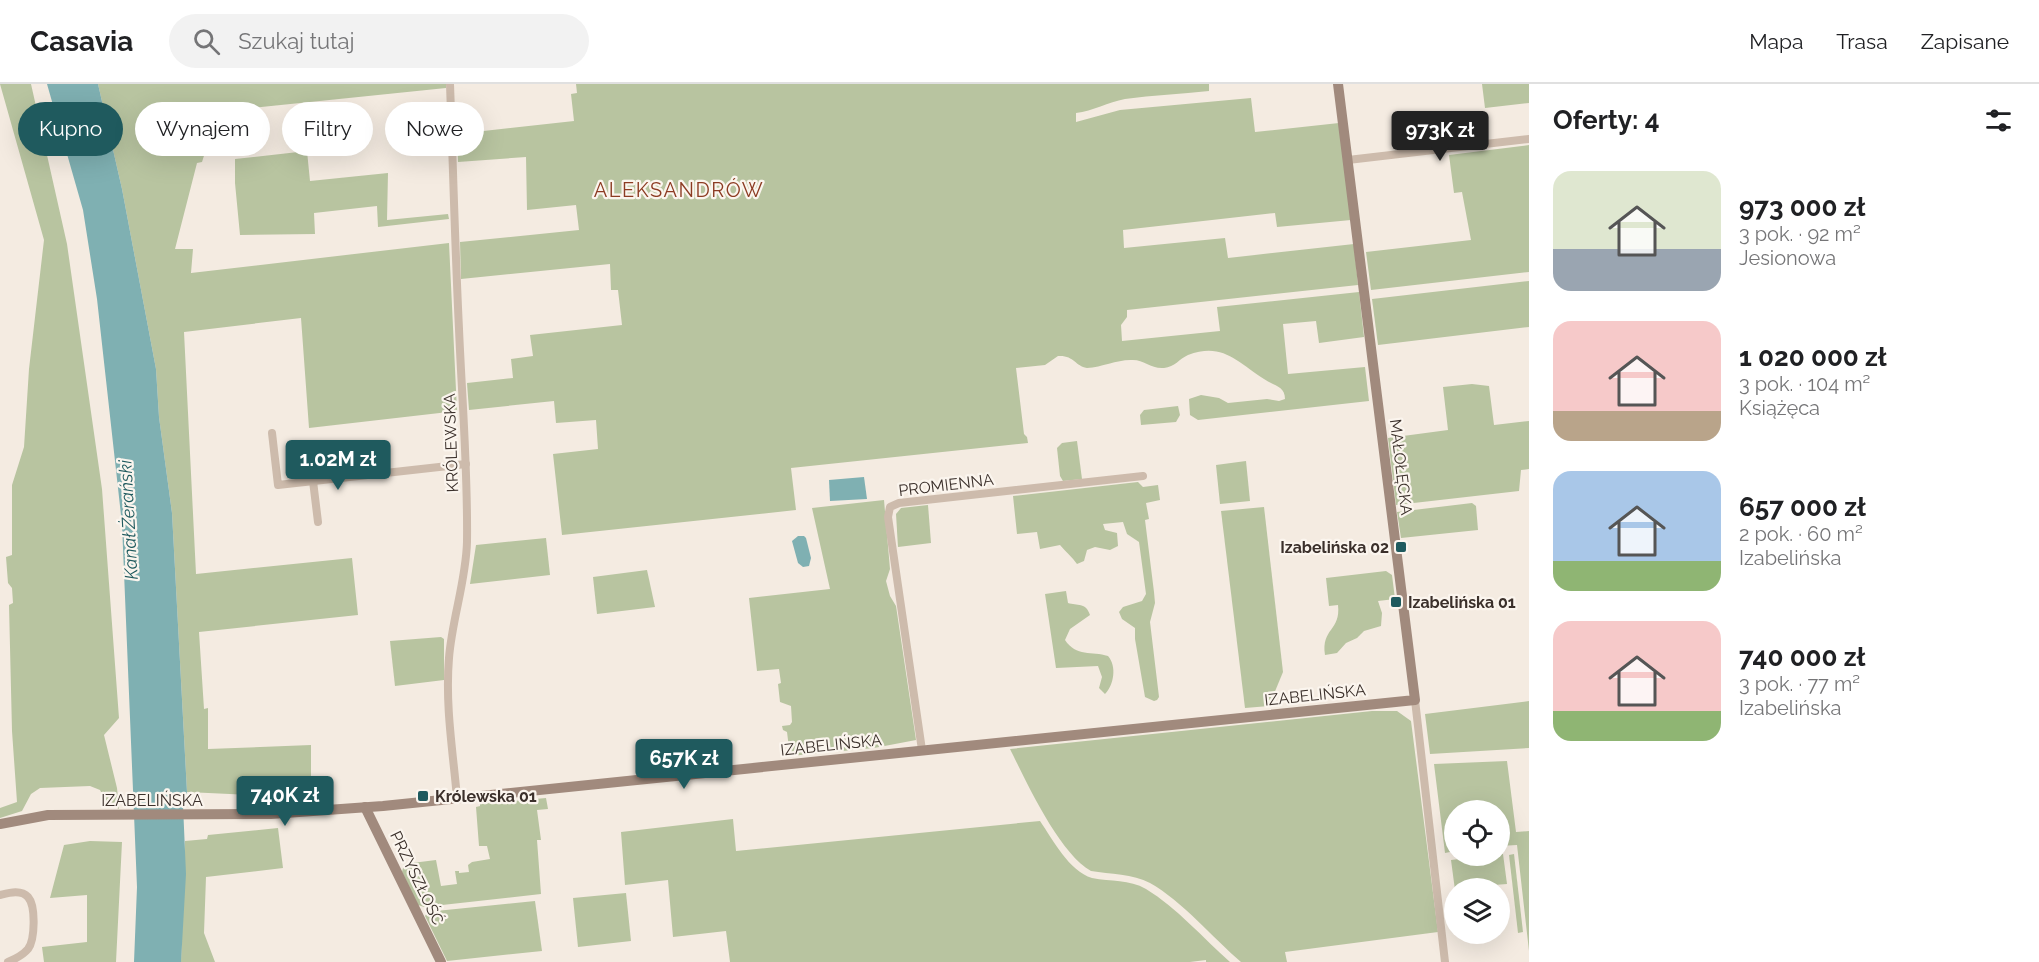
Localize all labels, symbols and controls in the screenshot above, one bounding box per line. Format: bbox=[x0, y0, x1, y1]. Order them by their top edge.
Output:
search box bbox=[169, 14, 589, 68]
text: Casavia bbox=[30, 25, 133, 58]
icon: search bbox=[190, 25, 223, 58]
text: Szukaj tutaj bbox=[238, 28, 354, 54]
text: Mapa bbox=[1749, 29, 1803, 54]
text: Trasa bbox=[1836, 29, 1888, 54]
text: Zapisane bbox=[1921, 29, 2009, 54]
chip: Kupno bbox=[18, 102, 123, 156]
chip: Wynajem bbox=[135, 102, 270, 156]
chip: Filtry bbox=[282, 102, 373, 156]
chip: Nowe bbox=[385, 102, 484, 156]
icon: filters bbox=[1982, 104, 2015, 137]
text: Oferty: 4 bbox=[1553, 105, 1659, 135]
pin: 973K zł bbox=[1385, 111, 1495, 162]
text: 973K zł bbox=[1406, 118, 1474, 142]
district label: ALEKSANDRÓW bbox=[594, 178, 764, 202]
text: 973 000 zł bbox=[1739, 192, 1866, 222]
icon: home bbox=[1601, 195, 1673, 267]
text: 3 pok. · 92 m² bbox=[1739, 222, 1861, 246]
text: Jesionowa bbox=[1739, 246, 1836, 270]
text: 1 020 000 zł bbox=[1739, 342, 1887, 372]
icon: home bbox=[1601, 345, 1673, 417]
text: 3 pok. · 104 m² bbox=[1739, 372, 1870, 396]
street label: KRÓLEWSKA bbox=[439, 393, 462, 493]
text: Książęca bbox=[1739, 396, 1820, 420]
street label: MAŁOŁĘCKA bbox=[1386, 418, 1416, 516]
pin: 1.02M zł bbox=[276, 440, 400, 491]
text: 1.02M zł bbox=[300, 447, 376, 471]
water label: Kanał Żerański bbox=[114, 458, 142, 580]
street label: PROMIENNA bbox=[897, 470, 995, 500]
text: 657 000 zł bbox=[1739, 492, 1866, 522]
icon: home bbox=[1601, 495, 1673, 567]
text: 2 pok. · 60 m² bbox=[1739, 522, 1863, 546]
place label: Izabelińska 02 bbox=[1280, 538, 1389, 557]
marker: Izabelińska 02 bbox=[1394, 540, 1408, 554]
text: Izabelińska bbox=[1739, 546, 1841, 570]
place label: Izabelińska 01 bbox=[1408, 593, 1516, 612]
marker: Izabelińska 01 bbox=[1389, 595, 1403, 609]
text: 740 000 zł bbox=[1739, 642, 1866, 672]
icon: home bbox=[1601, 645, 1673, 717]
text: 3 pok. · 77 m² bbox=[1739, 672, 1860, 696]
street label: IZABELIŃSKA bbox=[1263, 679, 1367, 710]
text: Izabelińska bbox=[1739, 696, 1841, 720]
street label: IZABELIŃSKA bbox=[779, 729, 883, 760]
pin: 657K zł bbox=[629, 739, 739, 790]
text: 657K zł bbox=[649, 746, 719, 770]
pin: 740K zł bbox=[230, 776, 340, 827]
text: 740K zł bbox=[251, 783, 319, 807]
place label: Królewska 01 bbox=[435, 787, 537, 806]
marker: Królewska 01 bbox=[416, 789, 430, 803]
street label: IZABELIŃSKA bbox=[101, 790, 203, 810]
map controls bbox=[1444, 800, 1510, 944]
button: locate bbox=[1444, 800, 1510, 866]
street label: PRZYSZŁOŚĆ bbox=[386, 828, 449, 928]
button: layers bbox=[1444, 878, 1510, 944]

